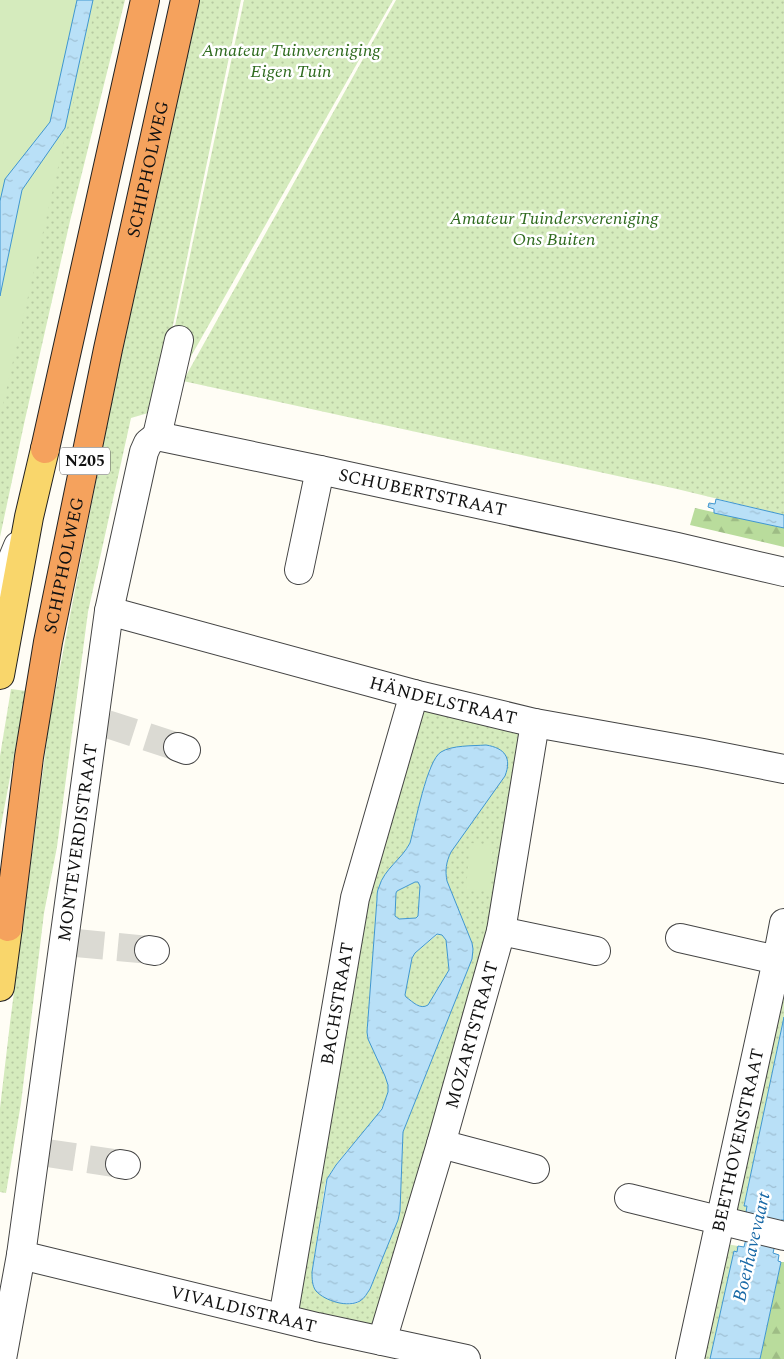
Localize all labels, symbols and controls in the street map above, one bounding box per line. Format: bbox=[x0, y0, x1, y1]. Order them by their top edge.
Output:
park label: Amateur Tuinvereniging Eigen Tuin bbox=[201, 37, 381, 85]
street label: SCHIPHOLWEG bbox=[119, 98, 176, 240]
park label: Amateur Tuindersvereniging Ons Buiten bbox=[449, 205, 659, 253]
road number: N205 bbox=[60, 448, 110, 474]
street label: SCHUBERTSTRAAT bbox=[336, 461, 509, 523]
street label: SCHIPHOLWEG bbox=[36, 495, 91, 636]
street label: HÄNDELSTRAAT bbox=[366, 669, 520, 732]
street label: MONTEVERDISTRAAT bbox=[50, 742, 104, 943]
street label: BACHSTRAAT bbox=[313, 940, 361, 1067]
street label: MOZARTSTRAAT bbox=[438, 958, 505, 1112]
street label: BEETHOVENSTRAAT bbox=[705, 1046, 771, 1235]
water label: Boerhavevaart bbox=[725, 1188, 779, 1305]
street label: VIVALDISTRAAT bbox=[168, 1278, 319, 1340]

